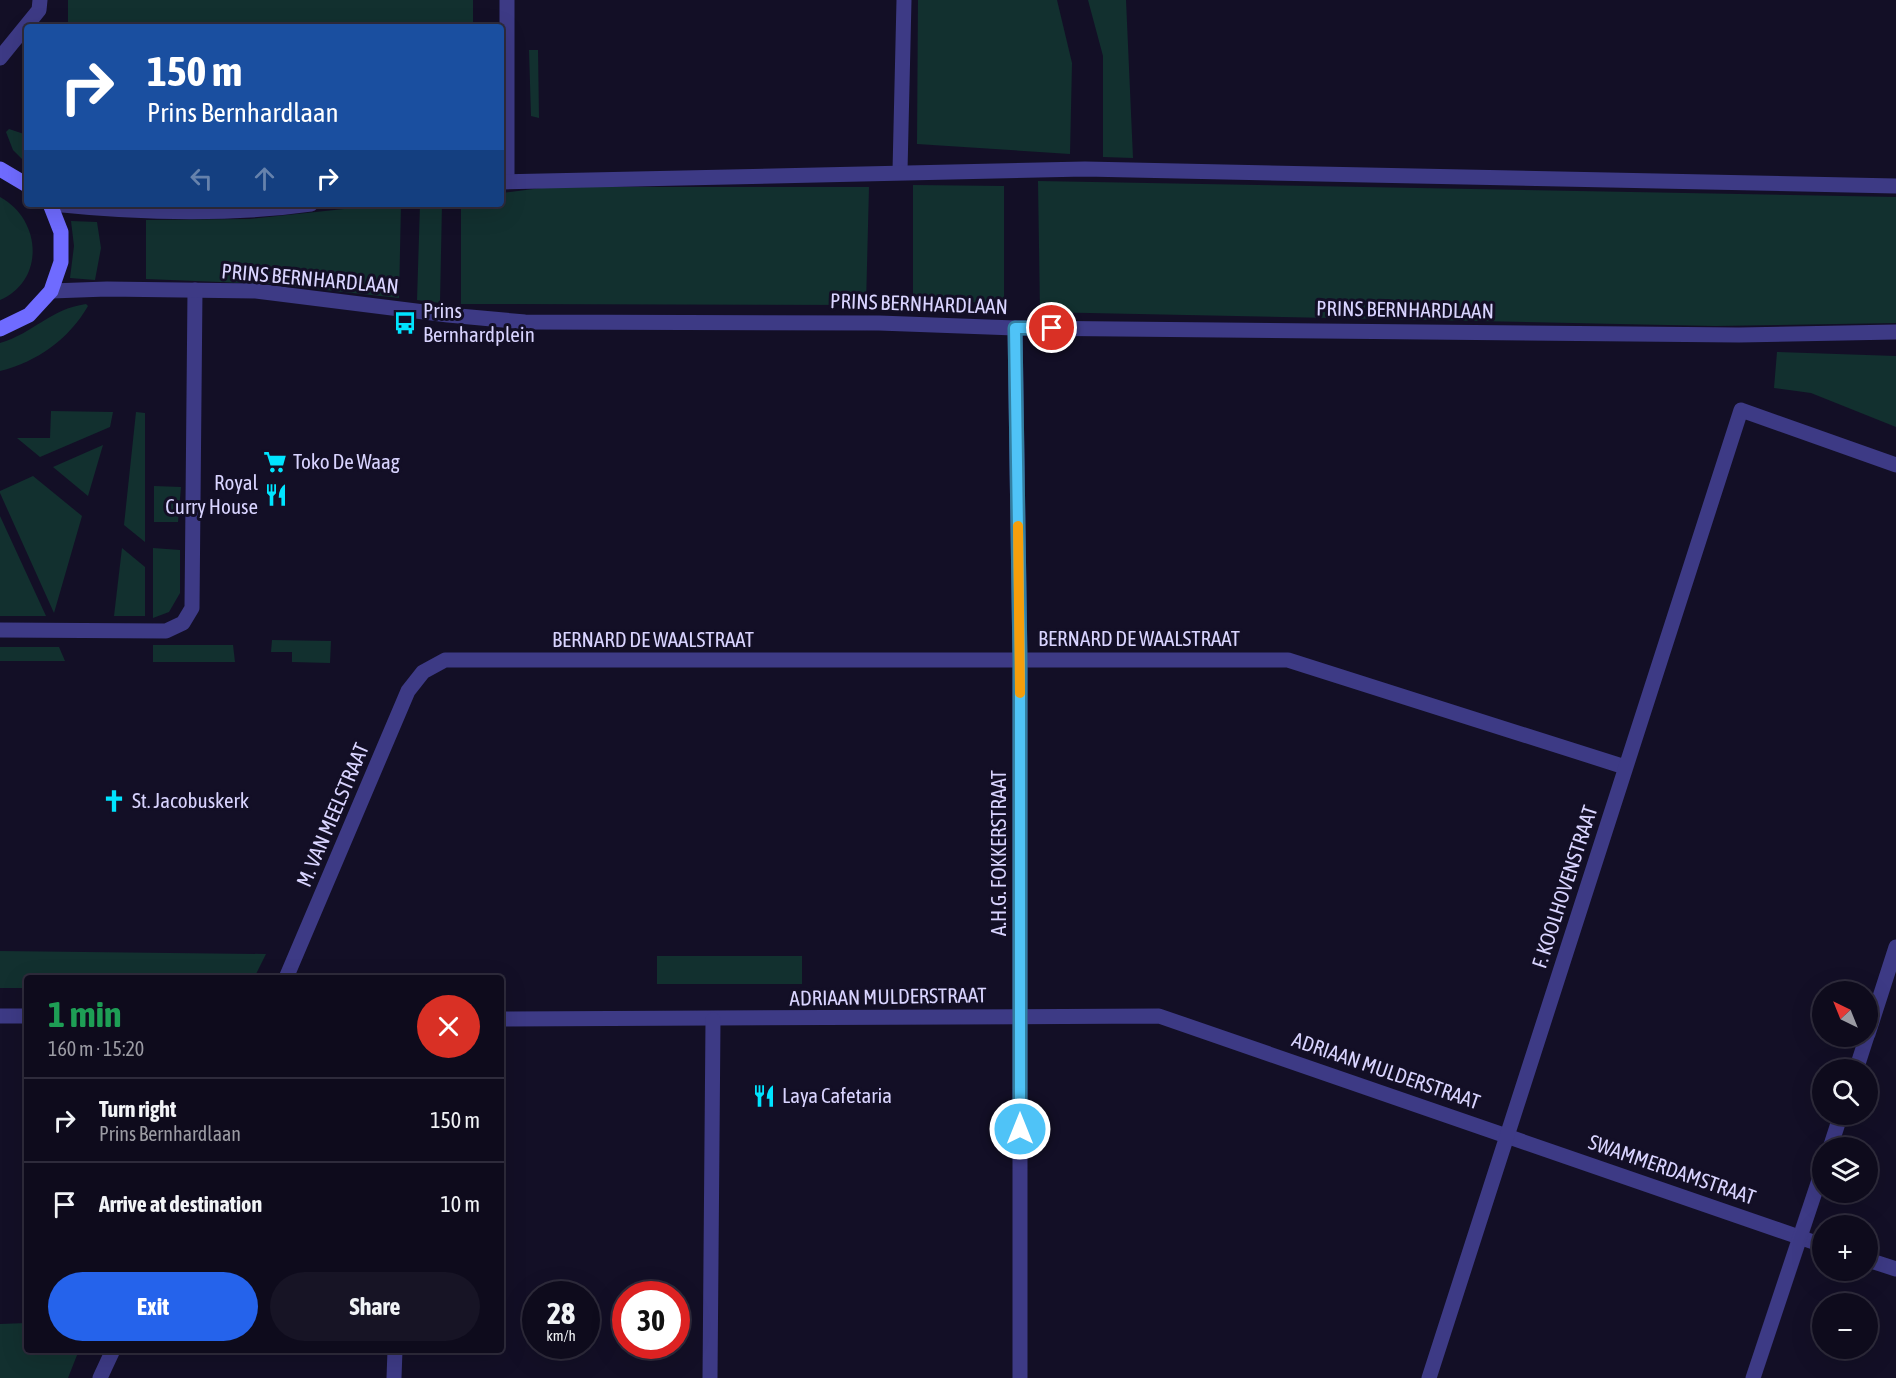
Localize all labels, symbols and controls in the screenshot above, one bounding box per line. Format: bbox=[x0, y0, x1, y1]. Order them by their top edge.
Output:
text: 150 m bbox=[147, 47, 242, 95]
icon: right bbox=[48, 48, 126, 126]
text: Prins Bernhardlaan bbox=[147, 97, 339, 128]
icon: left bbox=[185, 162, 218, 195]
icon: ahead bbox=[248, 162, 281, 195]
icon: right bbox=[311, 162, 344, 195]
street label: PRINS BERNHARDLAAN bbox=[220, 258, 400, 298]
street label: PRINS BERNHARDLAAN bbox=[830, 288, 1008, 318]
street label: PRINS BERNHARDLAAN bbox=[1316, 295, 1494, 323]
place label: Prins Bernhardplein bbox=[423, 298, 535, 346]
pin bbox=[1026, 302, 1077, 353]
bus stop icon: Prins Bernhardplein bbox=[392, 310, 418, 336]
icon: arrive bbox=[1035, 311, 1068, 344]
supermarket icon: Toko De Waag bbox=[262, 449, 288, 475]
place label: Toko De Waag bbox=[293, 449, 400, 473]
place label: Royal Curry House bbox=[165, 470, 258, 518]
restaurant icon: Royal Curry House bbox=[263, 482, 289, 508]
street label: BERNARD DE WAALSTRAAT bbox=[1038, 626, 1240, 650]
street label: BERNARD DE WAALSTRAAT bbox=[552, 627, 754, 651]
street label: M. VAN MEELSTRAAT bbox=[291, 739, 373, 890]
street label: A.H.G. FOKKERSTRAAT bbox=[986, 770, 1010, 936]
church icon: St. Jacobuskerk bbox=[101, 788, 127, 814]
place label: St. Jacobuskerk bbox=[132, 788, 249, 812]
street label: F. KOOLHOVENSTRAAT bbox=[1526, 802, 1602, 971]
north arrow bbox=[1812, 981, 1878, 1047]
map controls bbox=[1812, 981, 1878, 1359]
street label: ADRIAAN MULDERSTRAAT bbox=[789, 982, 987, 1010]
text: 1 min bbox=[48, 993, 122, 1035]
button: close bbox=[417, 995, 480, 1058]
street label: ADRIAAN MULDERSTRAAT bbox=[1289, 1027, 1483, 1113]
text: 160 m · 15:20 bbox=[48, 1037, 144, 1060]
button: search bbox=[1812, 1059, 1878, 1125]
restaurant icon: Laya Cafetaria bbox=[751, 1083, 777, 1109]
place label: Laya Cafetaria bbox=[782, 1083, 892, 1107]
text: Turn right bbox=[99, 1096, 176, 1122]
position arrow bbox=[988, 1097, 1052, 1161]
icon: right bbox=[48, 1104, 81, 1137]
text: 150 m bbox=[430, 1107, 480, 1133]
text: Prins Bernhardlaan bbox=[99, 1122, 241, 1145]
street label: SWAMMERDAMSTRAAT bbox=[1586, 1129, 1759, 1209]
button: layers bbox=[1812, 1137, 1878, 1203]
icon: arrive bbox=[48, 1188, 81, 1221]
text: Arrive at destination bbox=[99, 1191, 262, 1217]
text: 10 m bbox=[440, 1191, 480, 1217]
button: + bbox=[1812, 1215, 1878, 1281]
button: Exit bbox=[48, 1272, 258, 1341]
button: Share bbox=[270, 1272, 480, 1341]
speed limit sign: 30 bbox=[612, 1281, 690, 1359]
button: − bbox=[1812, 1293, 1878, 1359]
text: 28 bbox=[547, 1296, 575, 1330]
text: km/h bbox=[546, 1327, 576, 1344]

